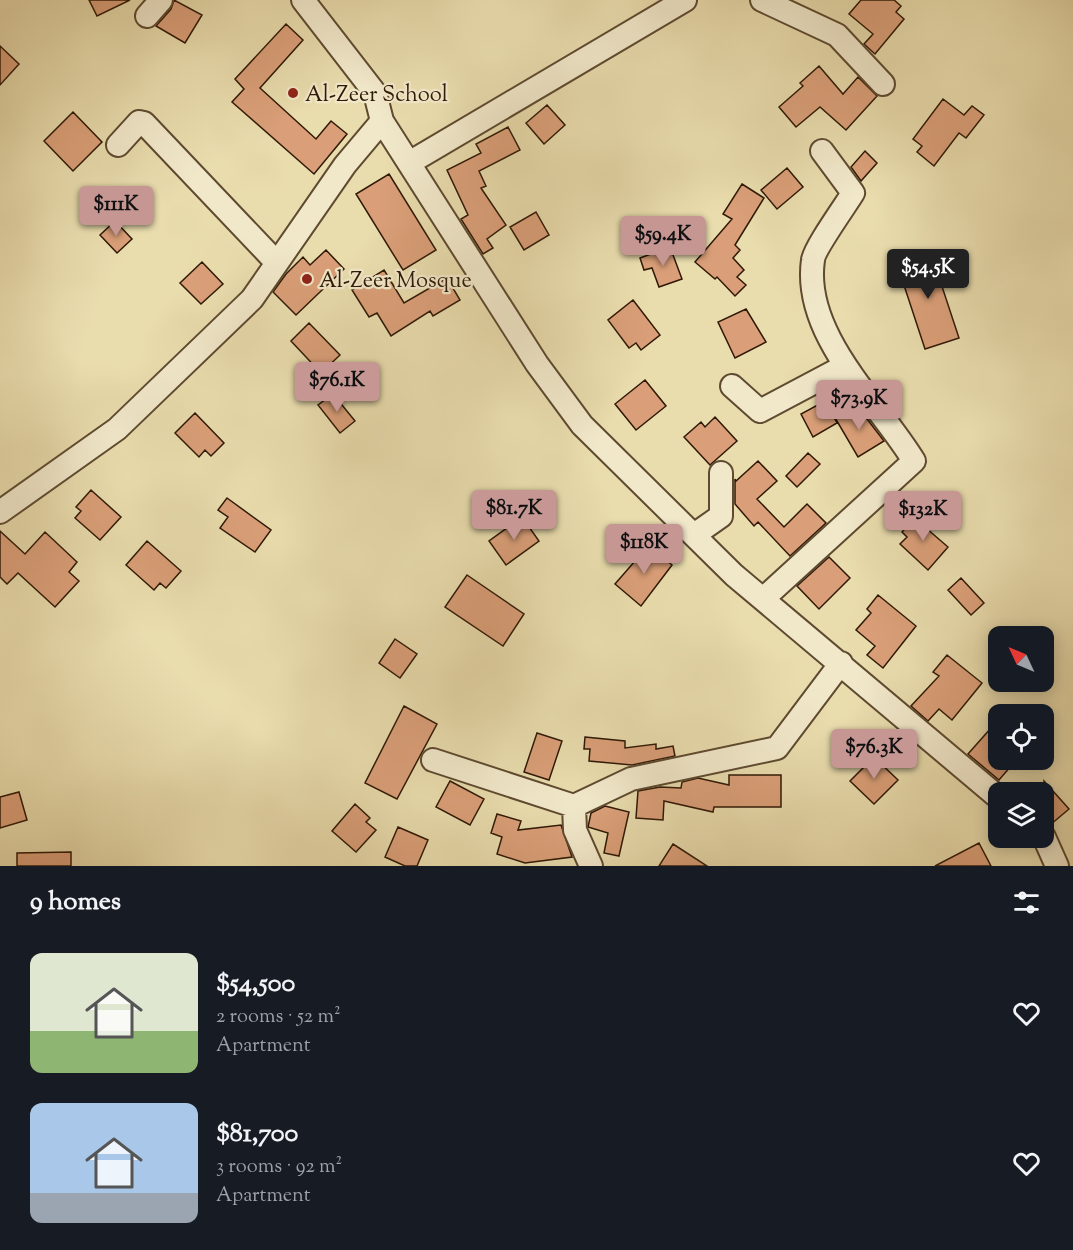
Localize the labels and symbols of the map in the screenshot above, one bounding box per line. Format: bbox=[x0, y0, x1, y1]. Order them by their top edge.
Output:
place label: Al-Zeer School bbox=[305, 80, 448, 112]
marker: Al-Zeer School bbox=[286, 86, 300, 100]
pin: $111K bbox=[74, 186, 158, 237]
pin: $59.4K bbox=[614, 216, 712, 267]
pin: $54.5K bbox=[879, 249, 977, 300]
place label: Al-Zeer Mosque bbox=[319, 266, 472, 298]
marker: Al-Zeer Mosque bbox=[300, 272, 314, 286]
pin: $76.1K bbox=[288, 362, 386, 413]
pin: $73.9K bbox=[810, 380, 908, 431]
pin: $81.7K bbox=[465, 490, 563, 541]
pin: $132K bbox=[881, 491, 965, 542]
pin: $118K bbox=[602, 524, 686, 575]
north arrow bbox=[988, 626, 1054, 692]
pin: $76.3K bbox=[825, 729, 923, 780]

